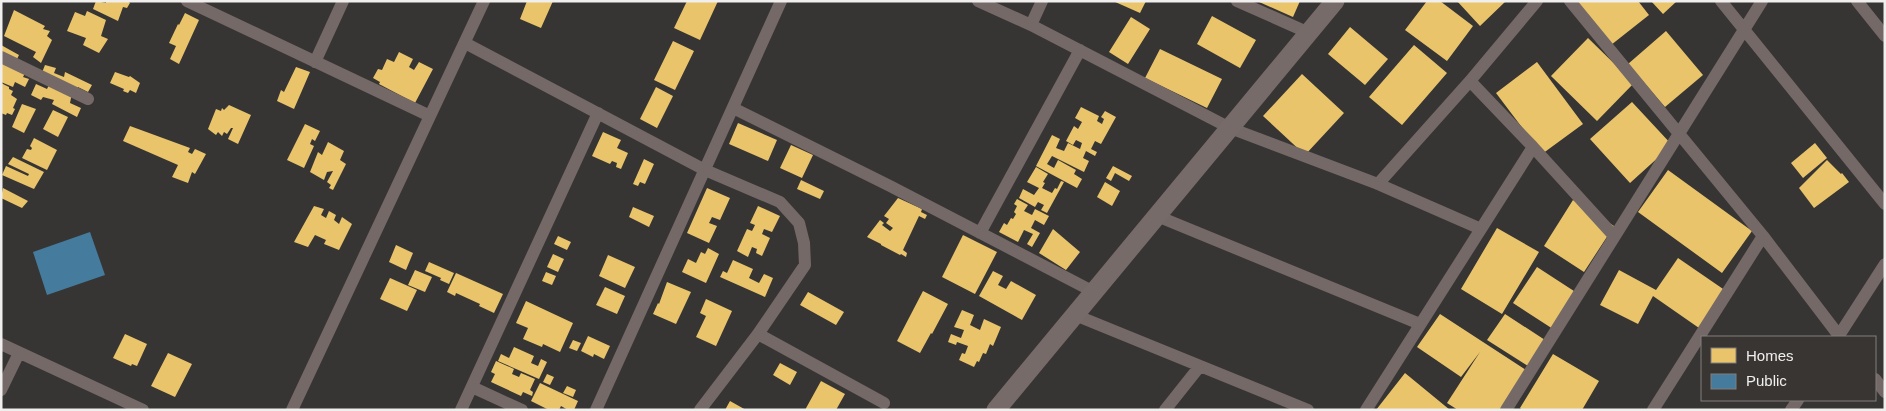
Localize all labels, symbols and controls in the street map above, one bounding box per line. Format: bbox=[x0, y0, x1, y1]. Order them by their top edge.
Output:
legend bbox=[1701, 336, 1876, 401]
text: Homes bbox=[1746, 347, 1794, 364]
text: Public bbox=[1746, 372, 1787, 389]

